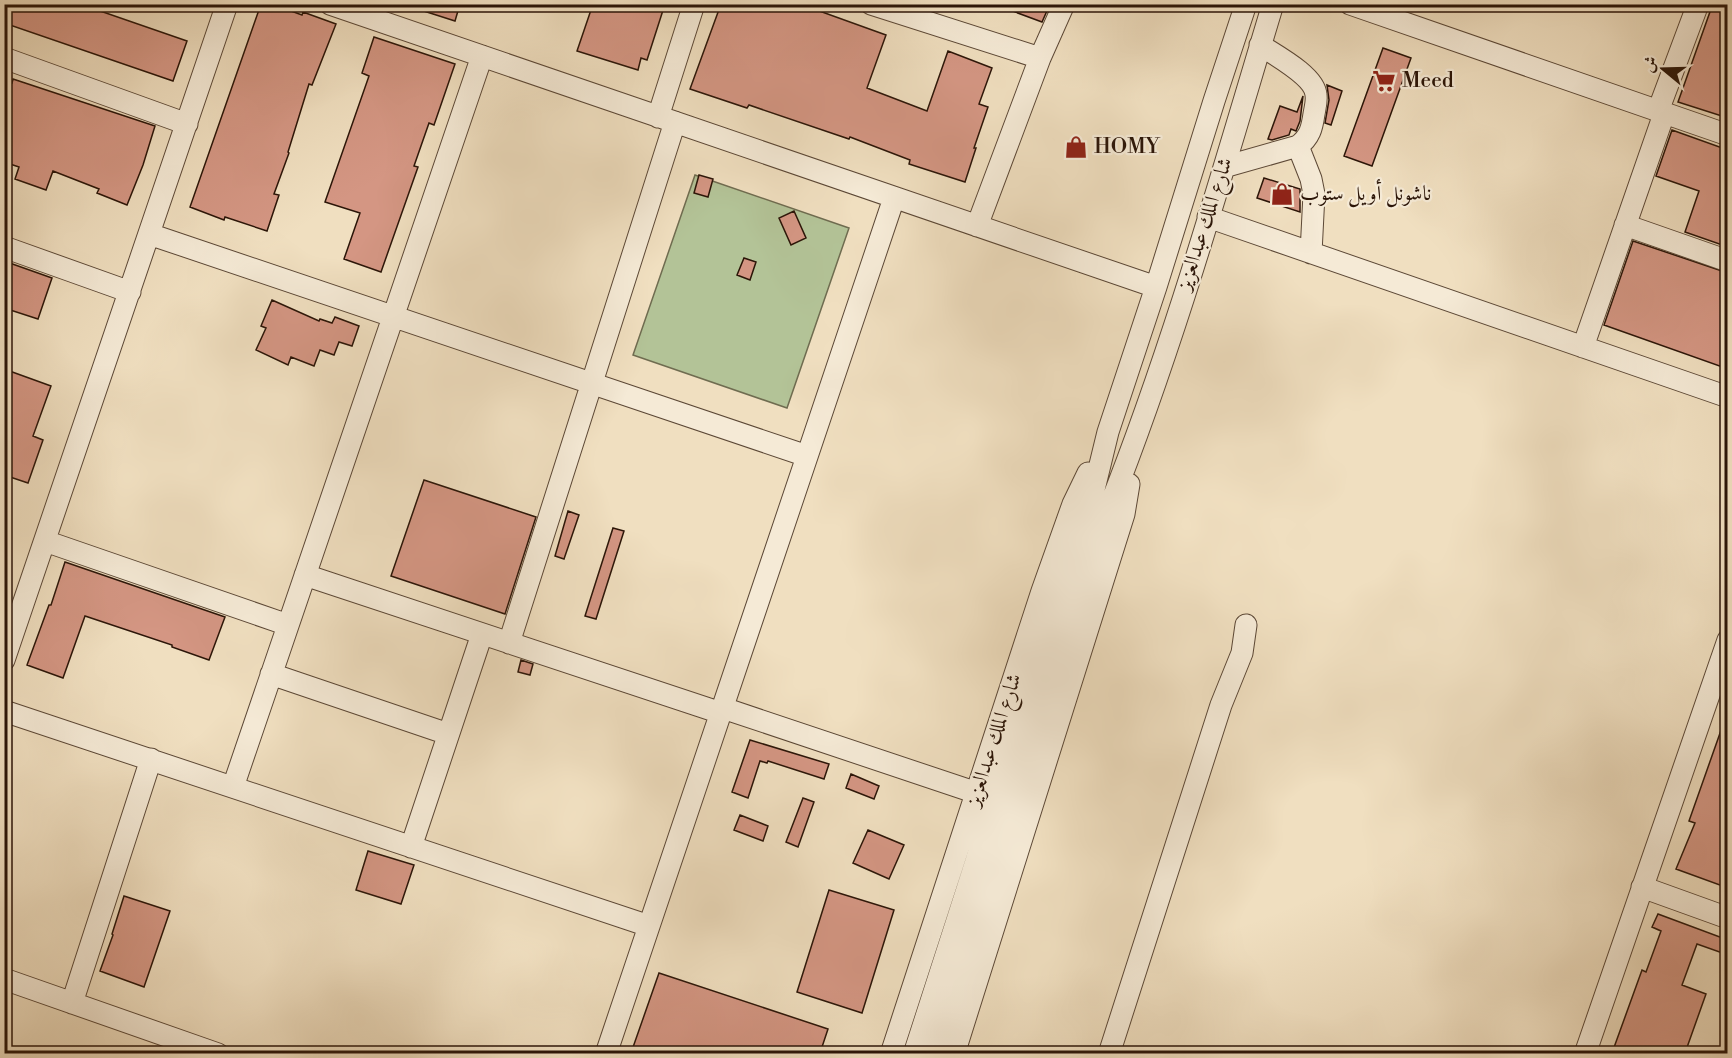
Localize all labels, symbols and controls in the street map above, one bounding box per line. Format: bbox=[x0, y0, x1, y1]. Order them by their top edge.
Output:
north arrow bbox=[1633, 39, 1693, 99]
text: ش bbox=[1638, 54, 1662, 75]
supermarket icon: Meed bbox=[1371, 68, 1397, 94]
place label: Meed bbox=[1402, 68, 1454, 94]
shop icon: HOMY bbox=[1063, 134, 1089, 160]
place label: HOMY bbox=[1094, 134, 1161, 160]
street label: شارع الملك عبدالعزيز bbox=[1171, 154, 1243, 297]
place label: ناشونل أويل ستوب bbox=[1300, 178, 1431, 208]
shop icon: ناشونل أويل ستوب bbox=[1269, 181, 1295, 207]
street label: شارع الملك عبدالعزيز bbox=[960, 670, 1032, 813]

